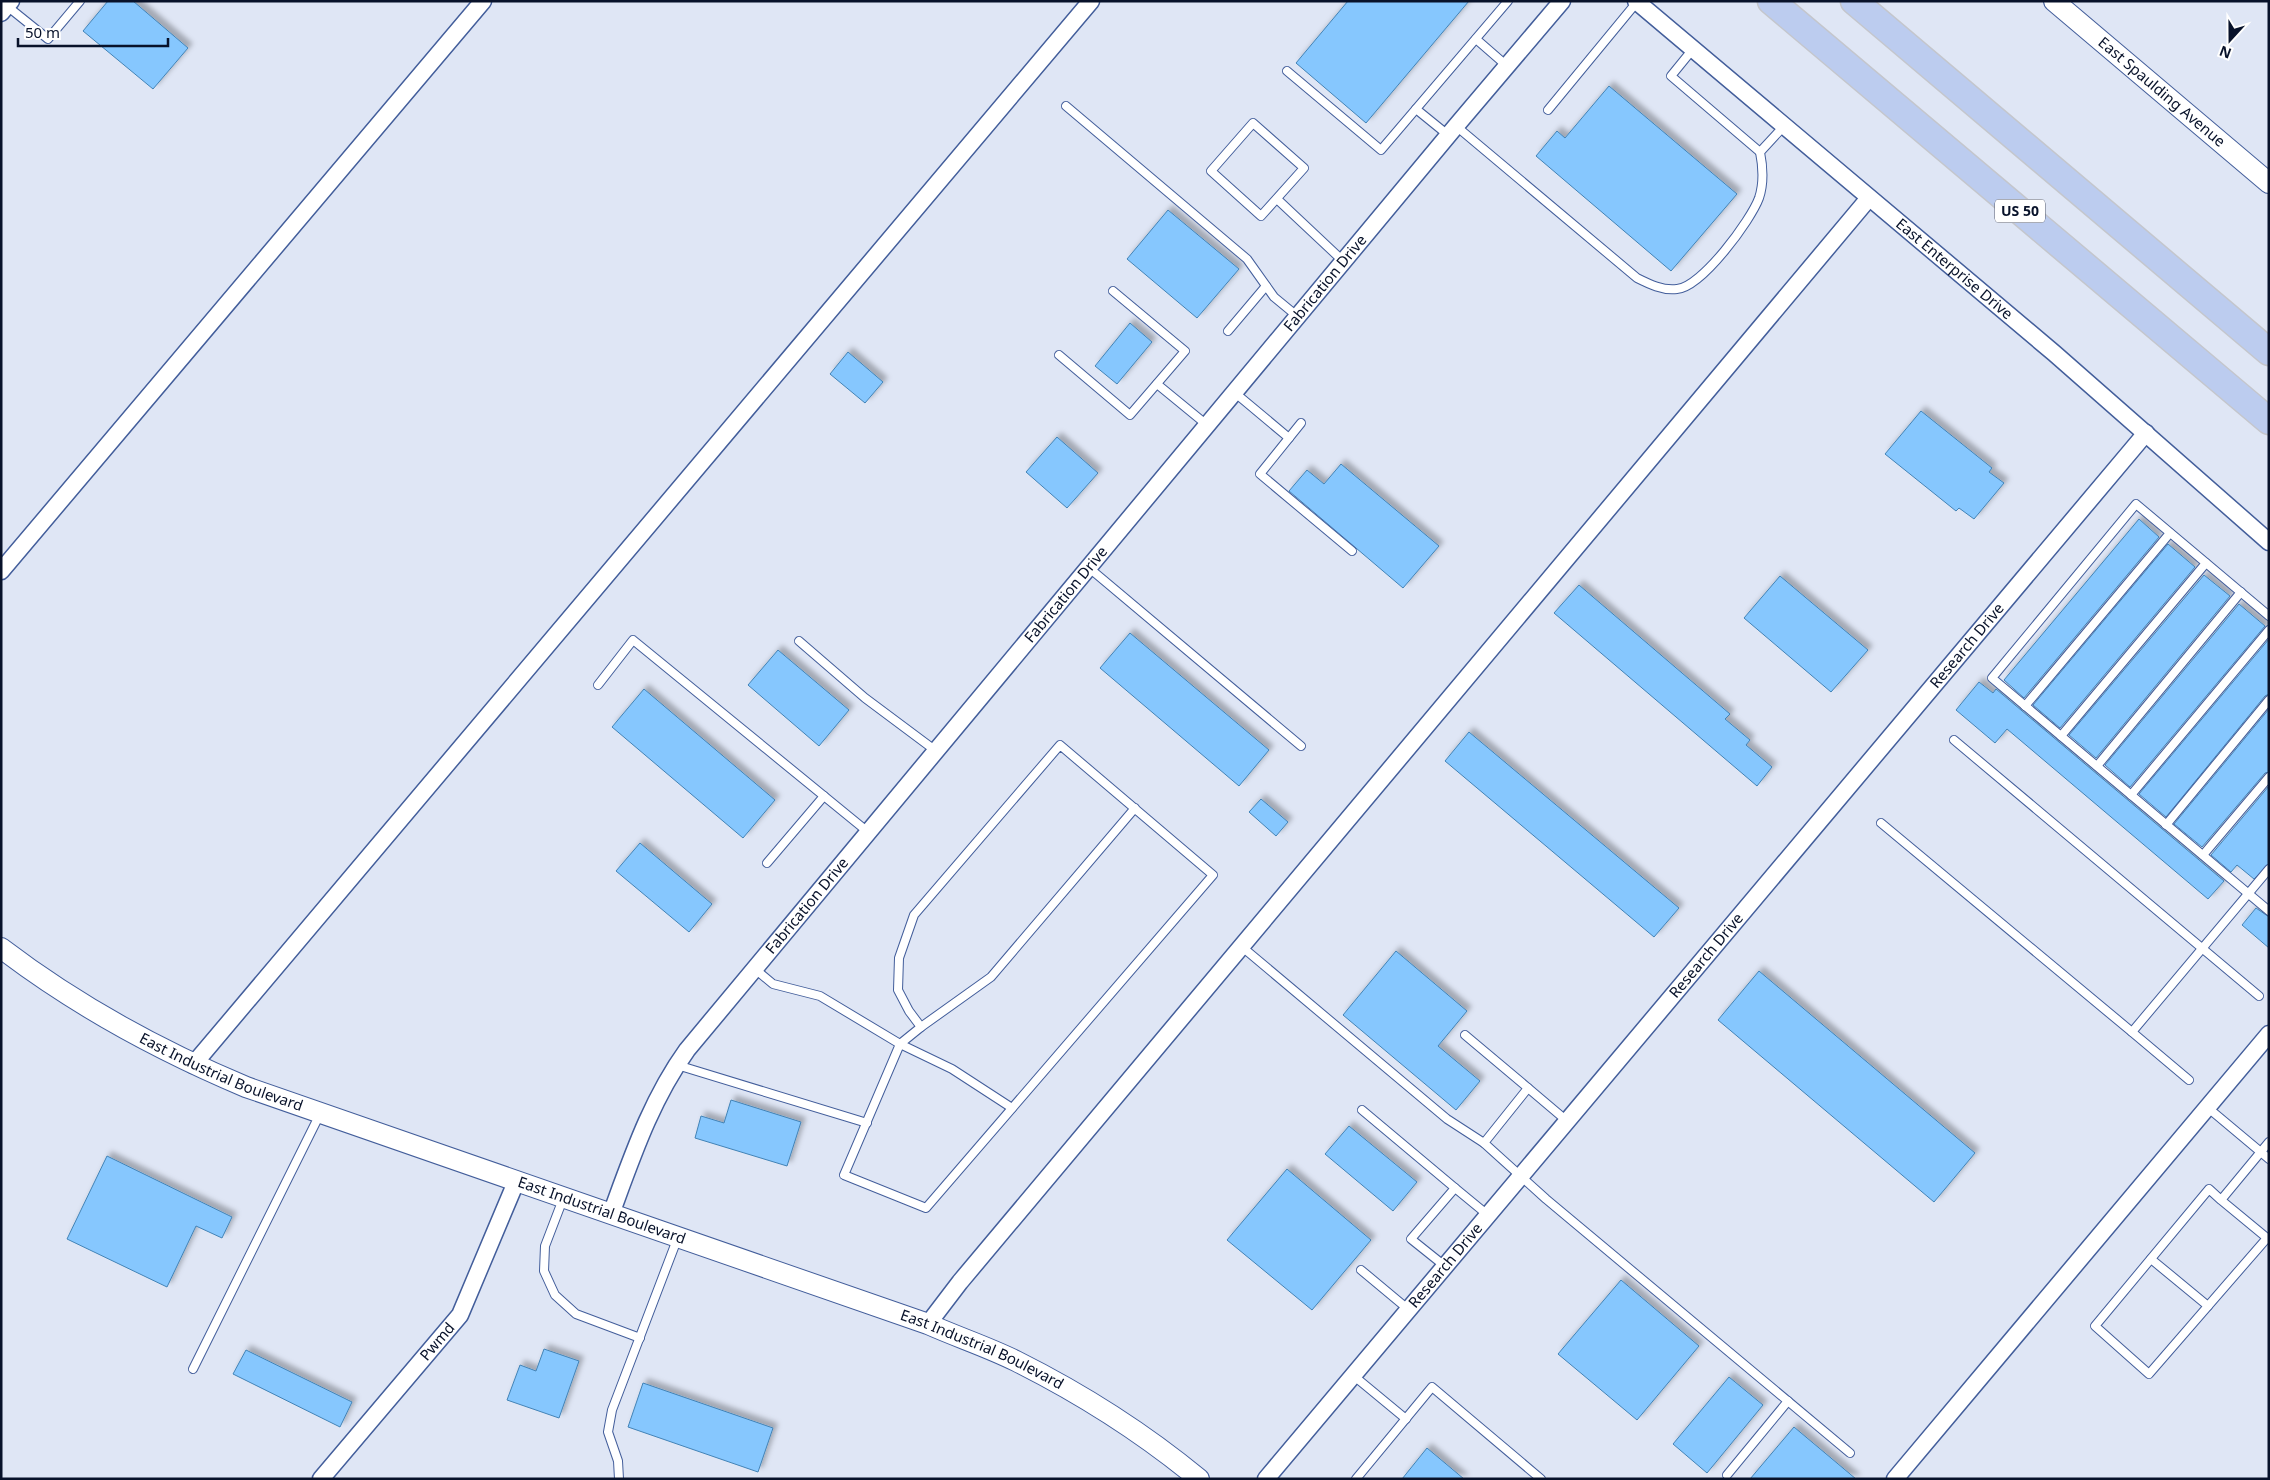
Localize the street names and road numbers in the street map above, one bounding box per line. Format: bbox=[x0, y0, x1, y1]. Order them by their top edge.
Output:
street label: East Spaulding Avenue bbox=[2095, 32, 2230, 151]
road number: US 50 bbox=[1995, 200, 2045, 222]
street label: East Enterprise Drive bbox=[1892, 213, 2018, 323]
street label: Fabrication Drive bbox=[1278, 230, 1370, 335]
street label: Fabrication Drive bbox=[1019, 541, 1111, 646]
street label: Research Drive bbox=[1925, 598, 2008, 692]
street label: Fabrication Drive bbox=[760, 853, 852, 958]
street label: Research Drive bbox=[1664, 908, 1747, 1002]
street label: East Industrial Boulevard bbox=[136, 1027, 306, 1115]
street label: East Industrial Boulevard bbox=[515, 1171, 689, 1248]
street label: Research Drive bbox=[1403, 1218, 1486, 1312]
street label: East Industrial Boulevard bbox=[898, 1304, 1068, 1393]
street label: Pwmd bbox=[415, 1318, 459, 1364]

